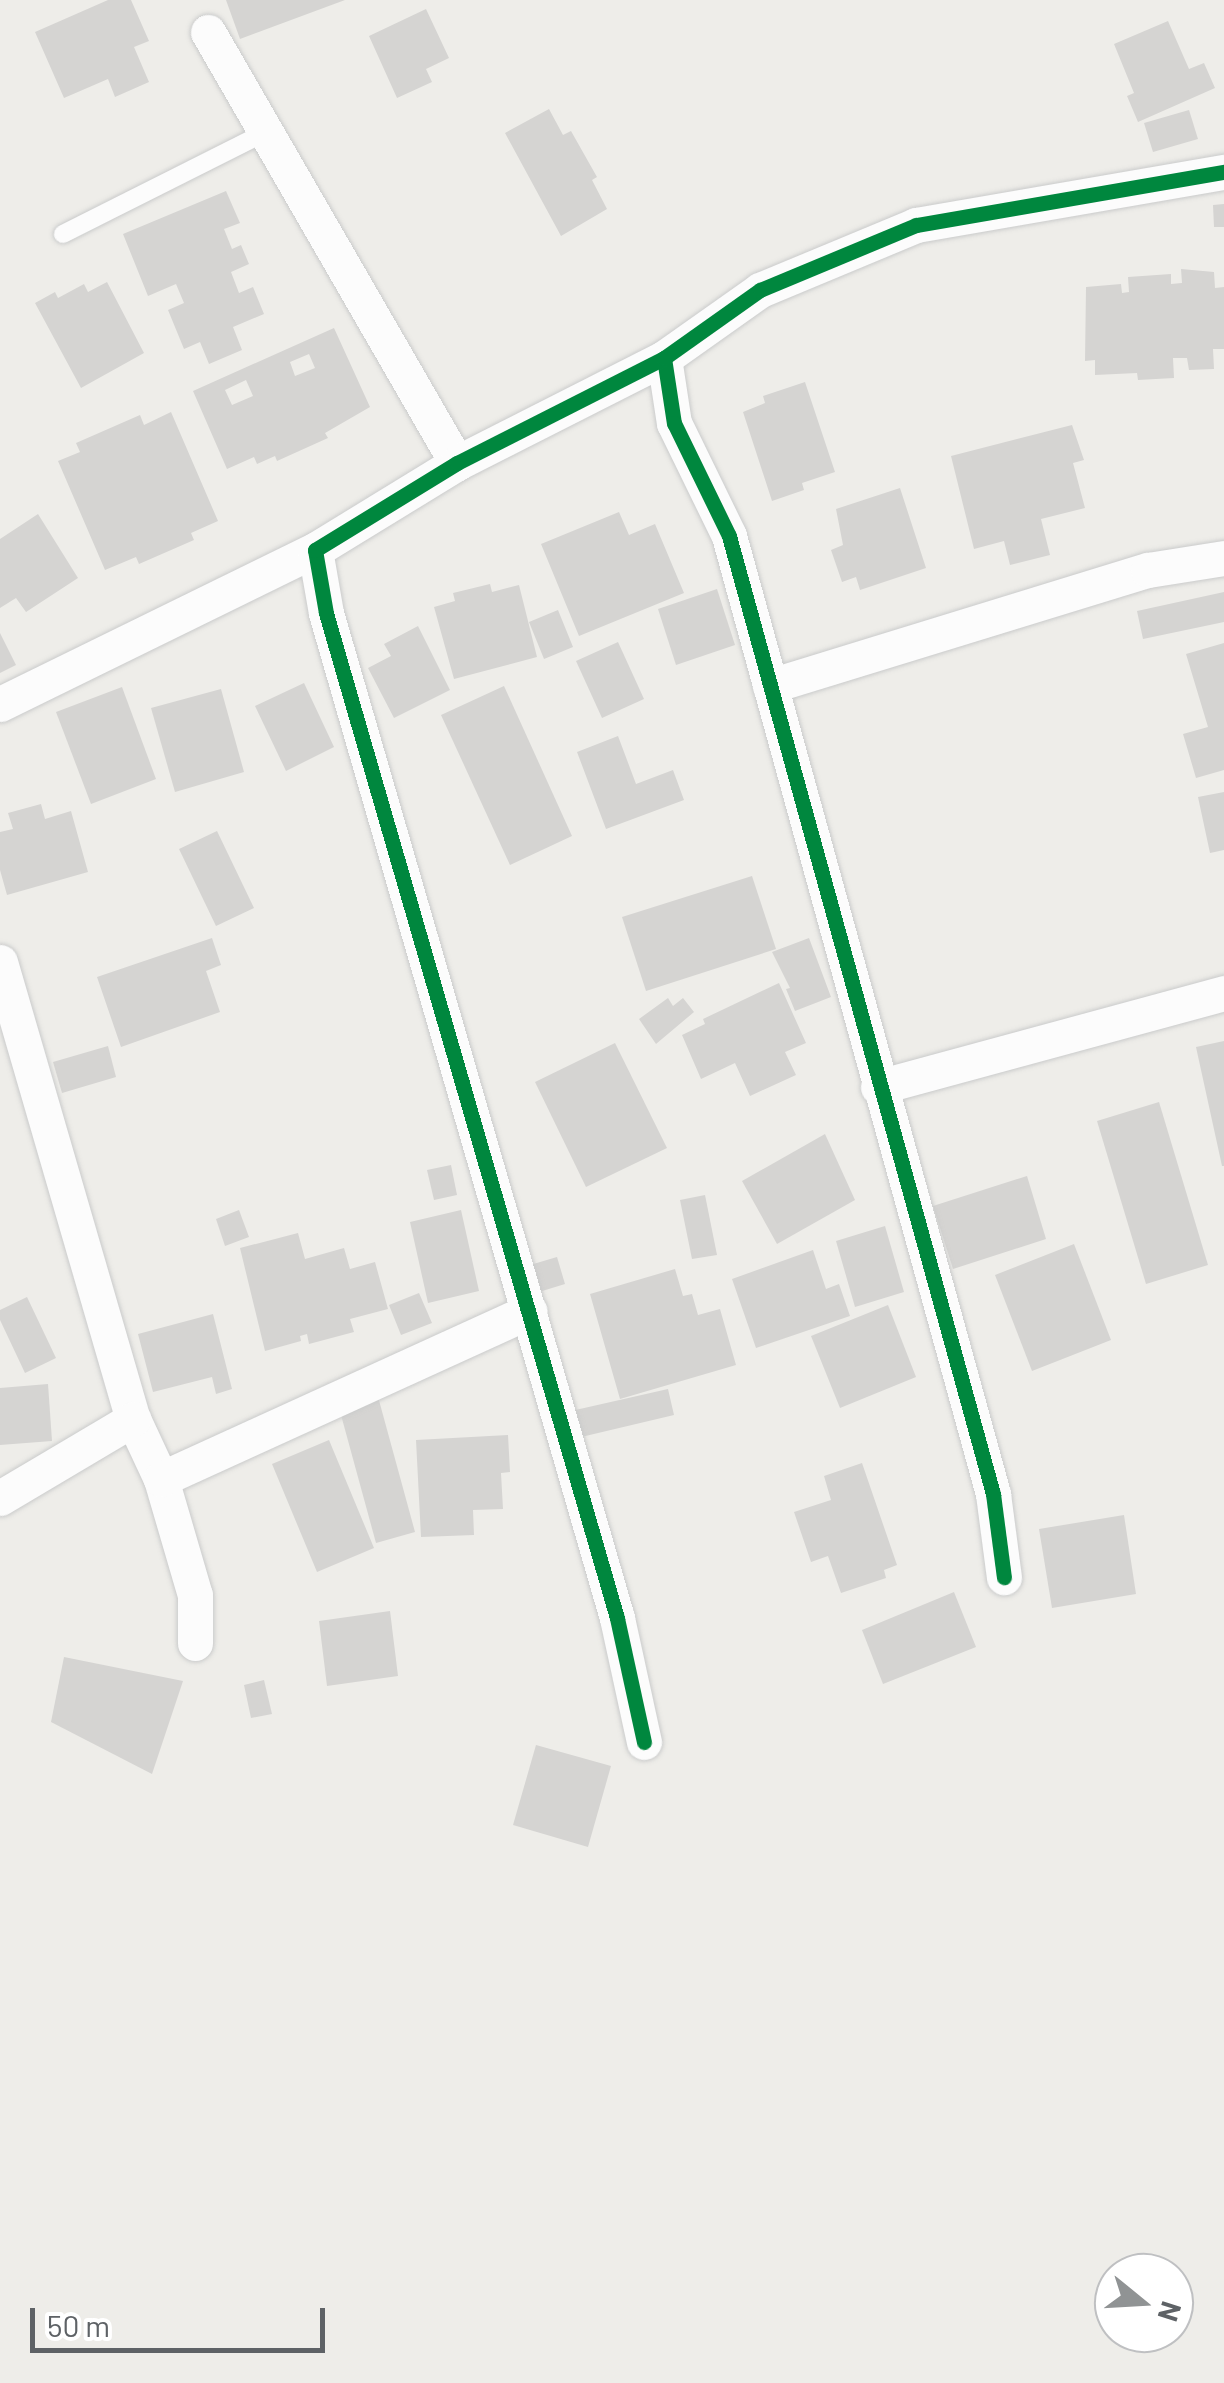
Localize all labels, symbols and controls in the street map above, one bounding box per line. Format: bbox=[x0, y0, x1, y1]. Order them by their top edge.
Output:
north arrow bbox=[1094, 2253, 1194, 2353]
scale bar bbox=[35, 2288, 330, 2350]
text: N bbox=[1152, 2298, 1190, 2326]
text: 50 m bbox=[47, 2307, 110, 2343]

